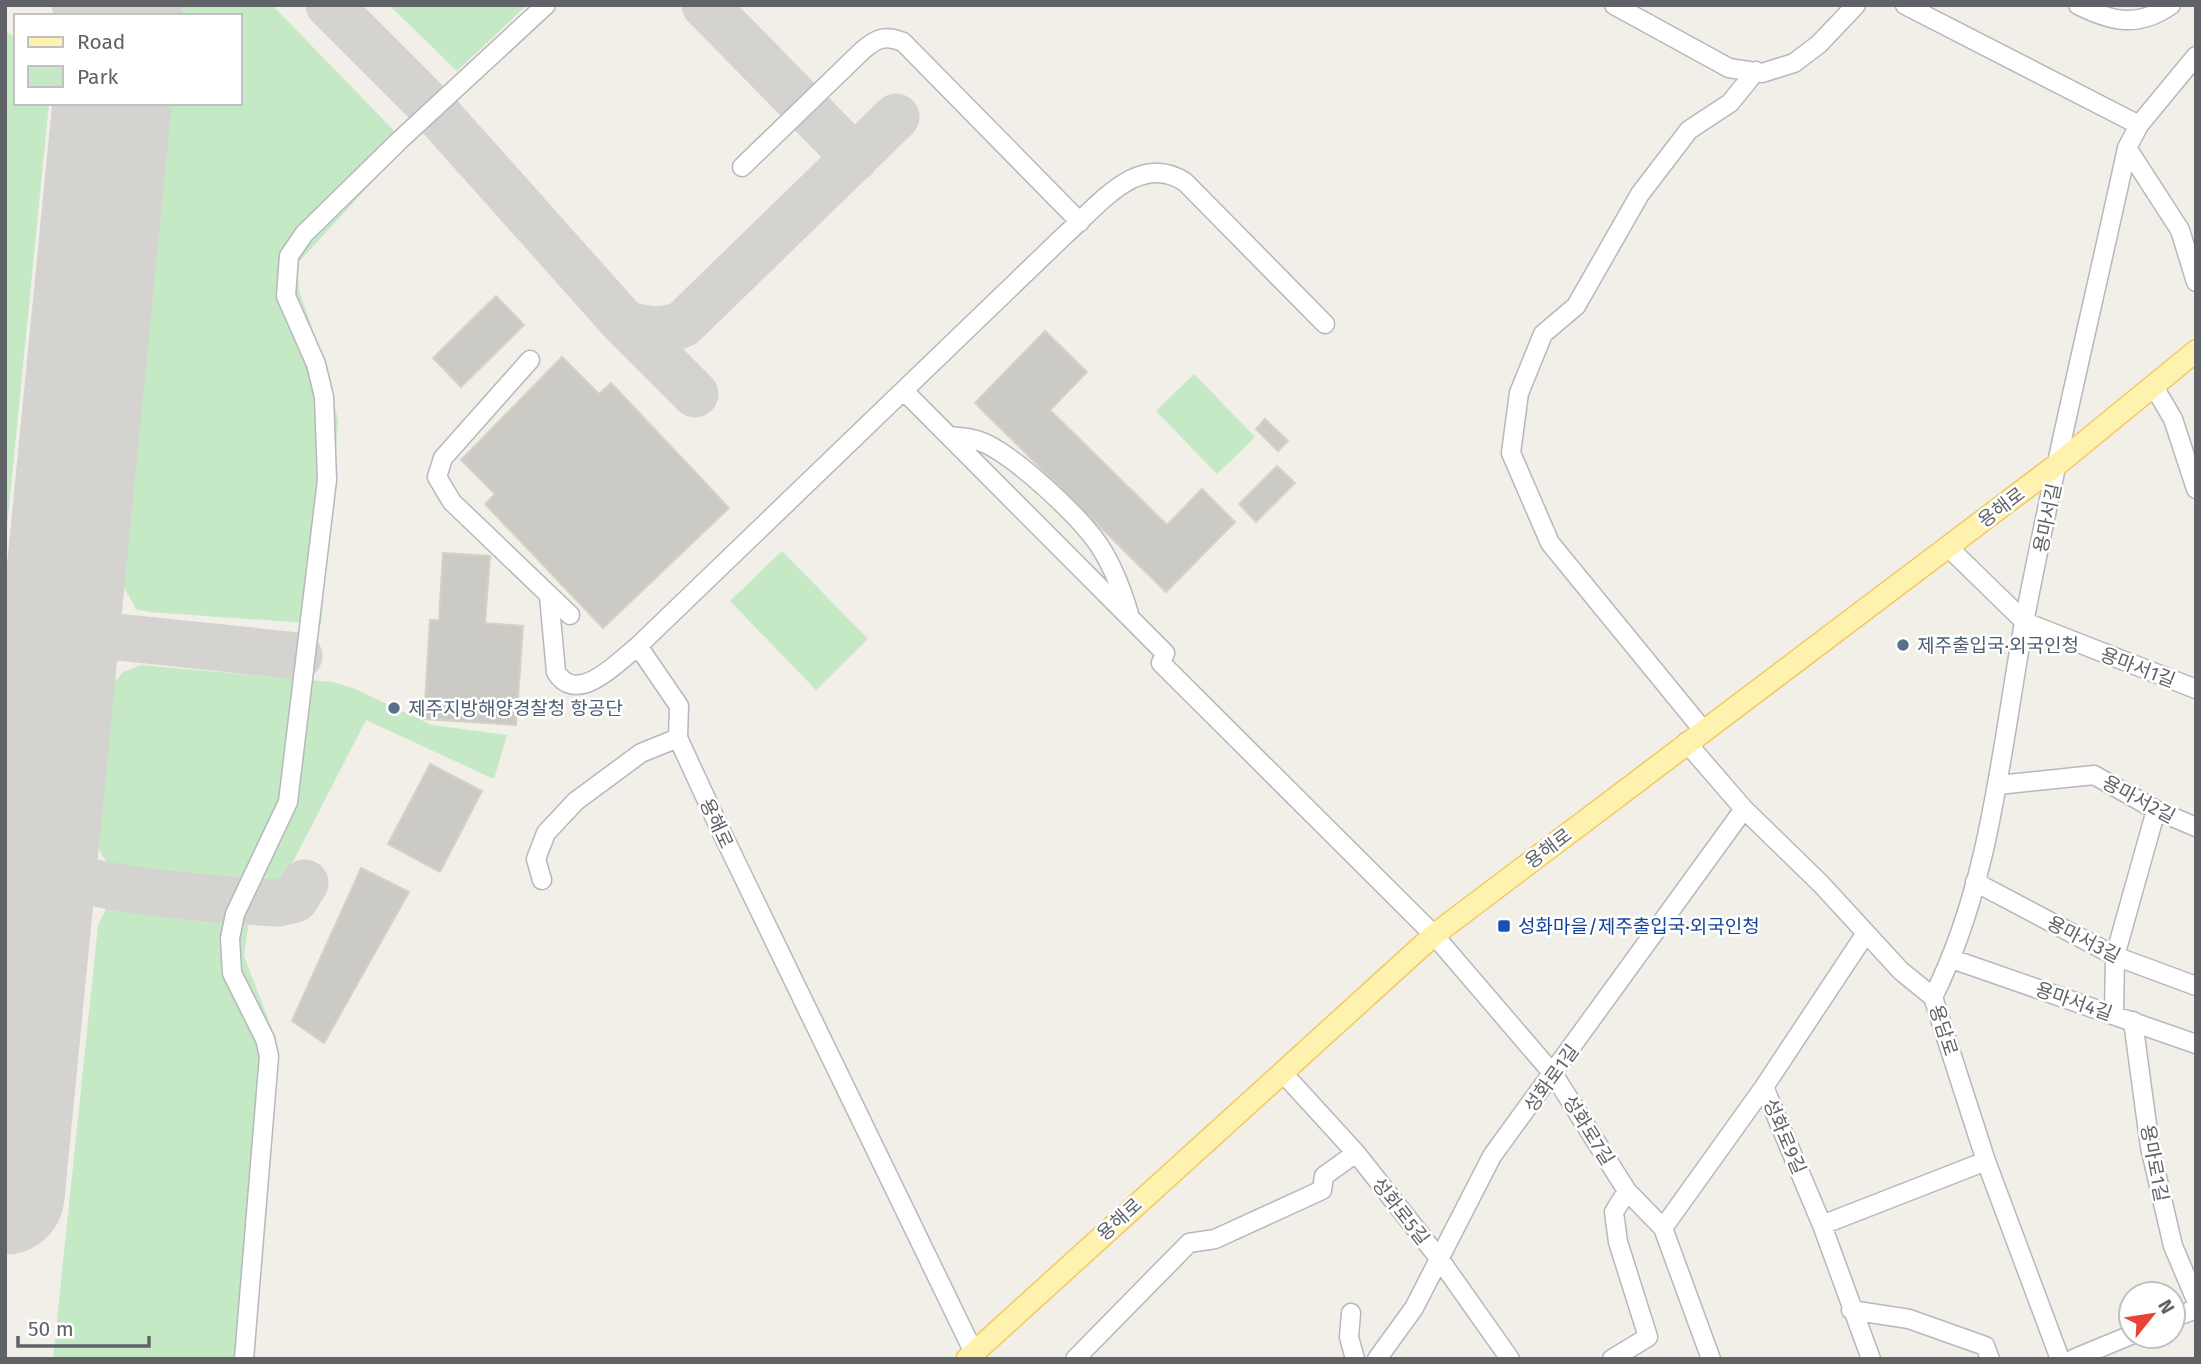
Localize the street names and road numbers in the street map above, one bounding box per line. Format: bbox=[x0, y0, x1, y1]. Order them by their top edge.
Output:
street label: 용해로 bbox=[1973, 482, 2029, 532]
street label: 용마서길 bbox=[2029, 482, 2066, 555]
street label: 용마서1길 bbox=[2097, 643, 2178, 692]
street label: 용마서2길 bbox=[2098, 771, 2179, 828]
street label: 용해로 bbox=[695, 795, 738, 852]
street label: 용해로 bbox=[1520, 823, 1576, 873]
street label: 용마서3길 bbox=[2043, 911, 2124, 968]
street label: 용마서4길 bbox=[2032, 978, 2115, 1025]
street label: 용담로 bbox=[1924, 1002, 1963, 1059]
street label: 성화로1길 bbox=[1519, 1040, 1584, 1117]
street label: 성화로7길 bbox=[1558, 1091, 1619, 1170]
street label: 성화로9길 bbox=[1758, 1095, 1811, 1177]
street label: 용마로1길 bbox=[2136, 1123, 2173, 1204]
street label: 성화로5길 bbox=[1367, 1173, 1434, 1250]
street label: 용해로 bbox=[1092, 1193, 1147, 1245]

